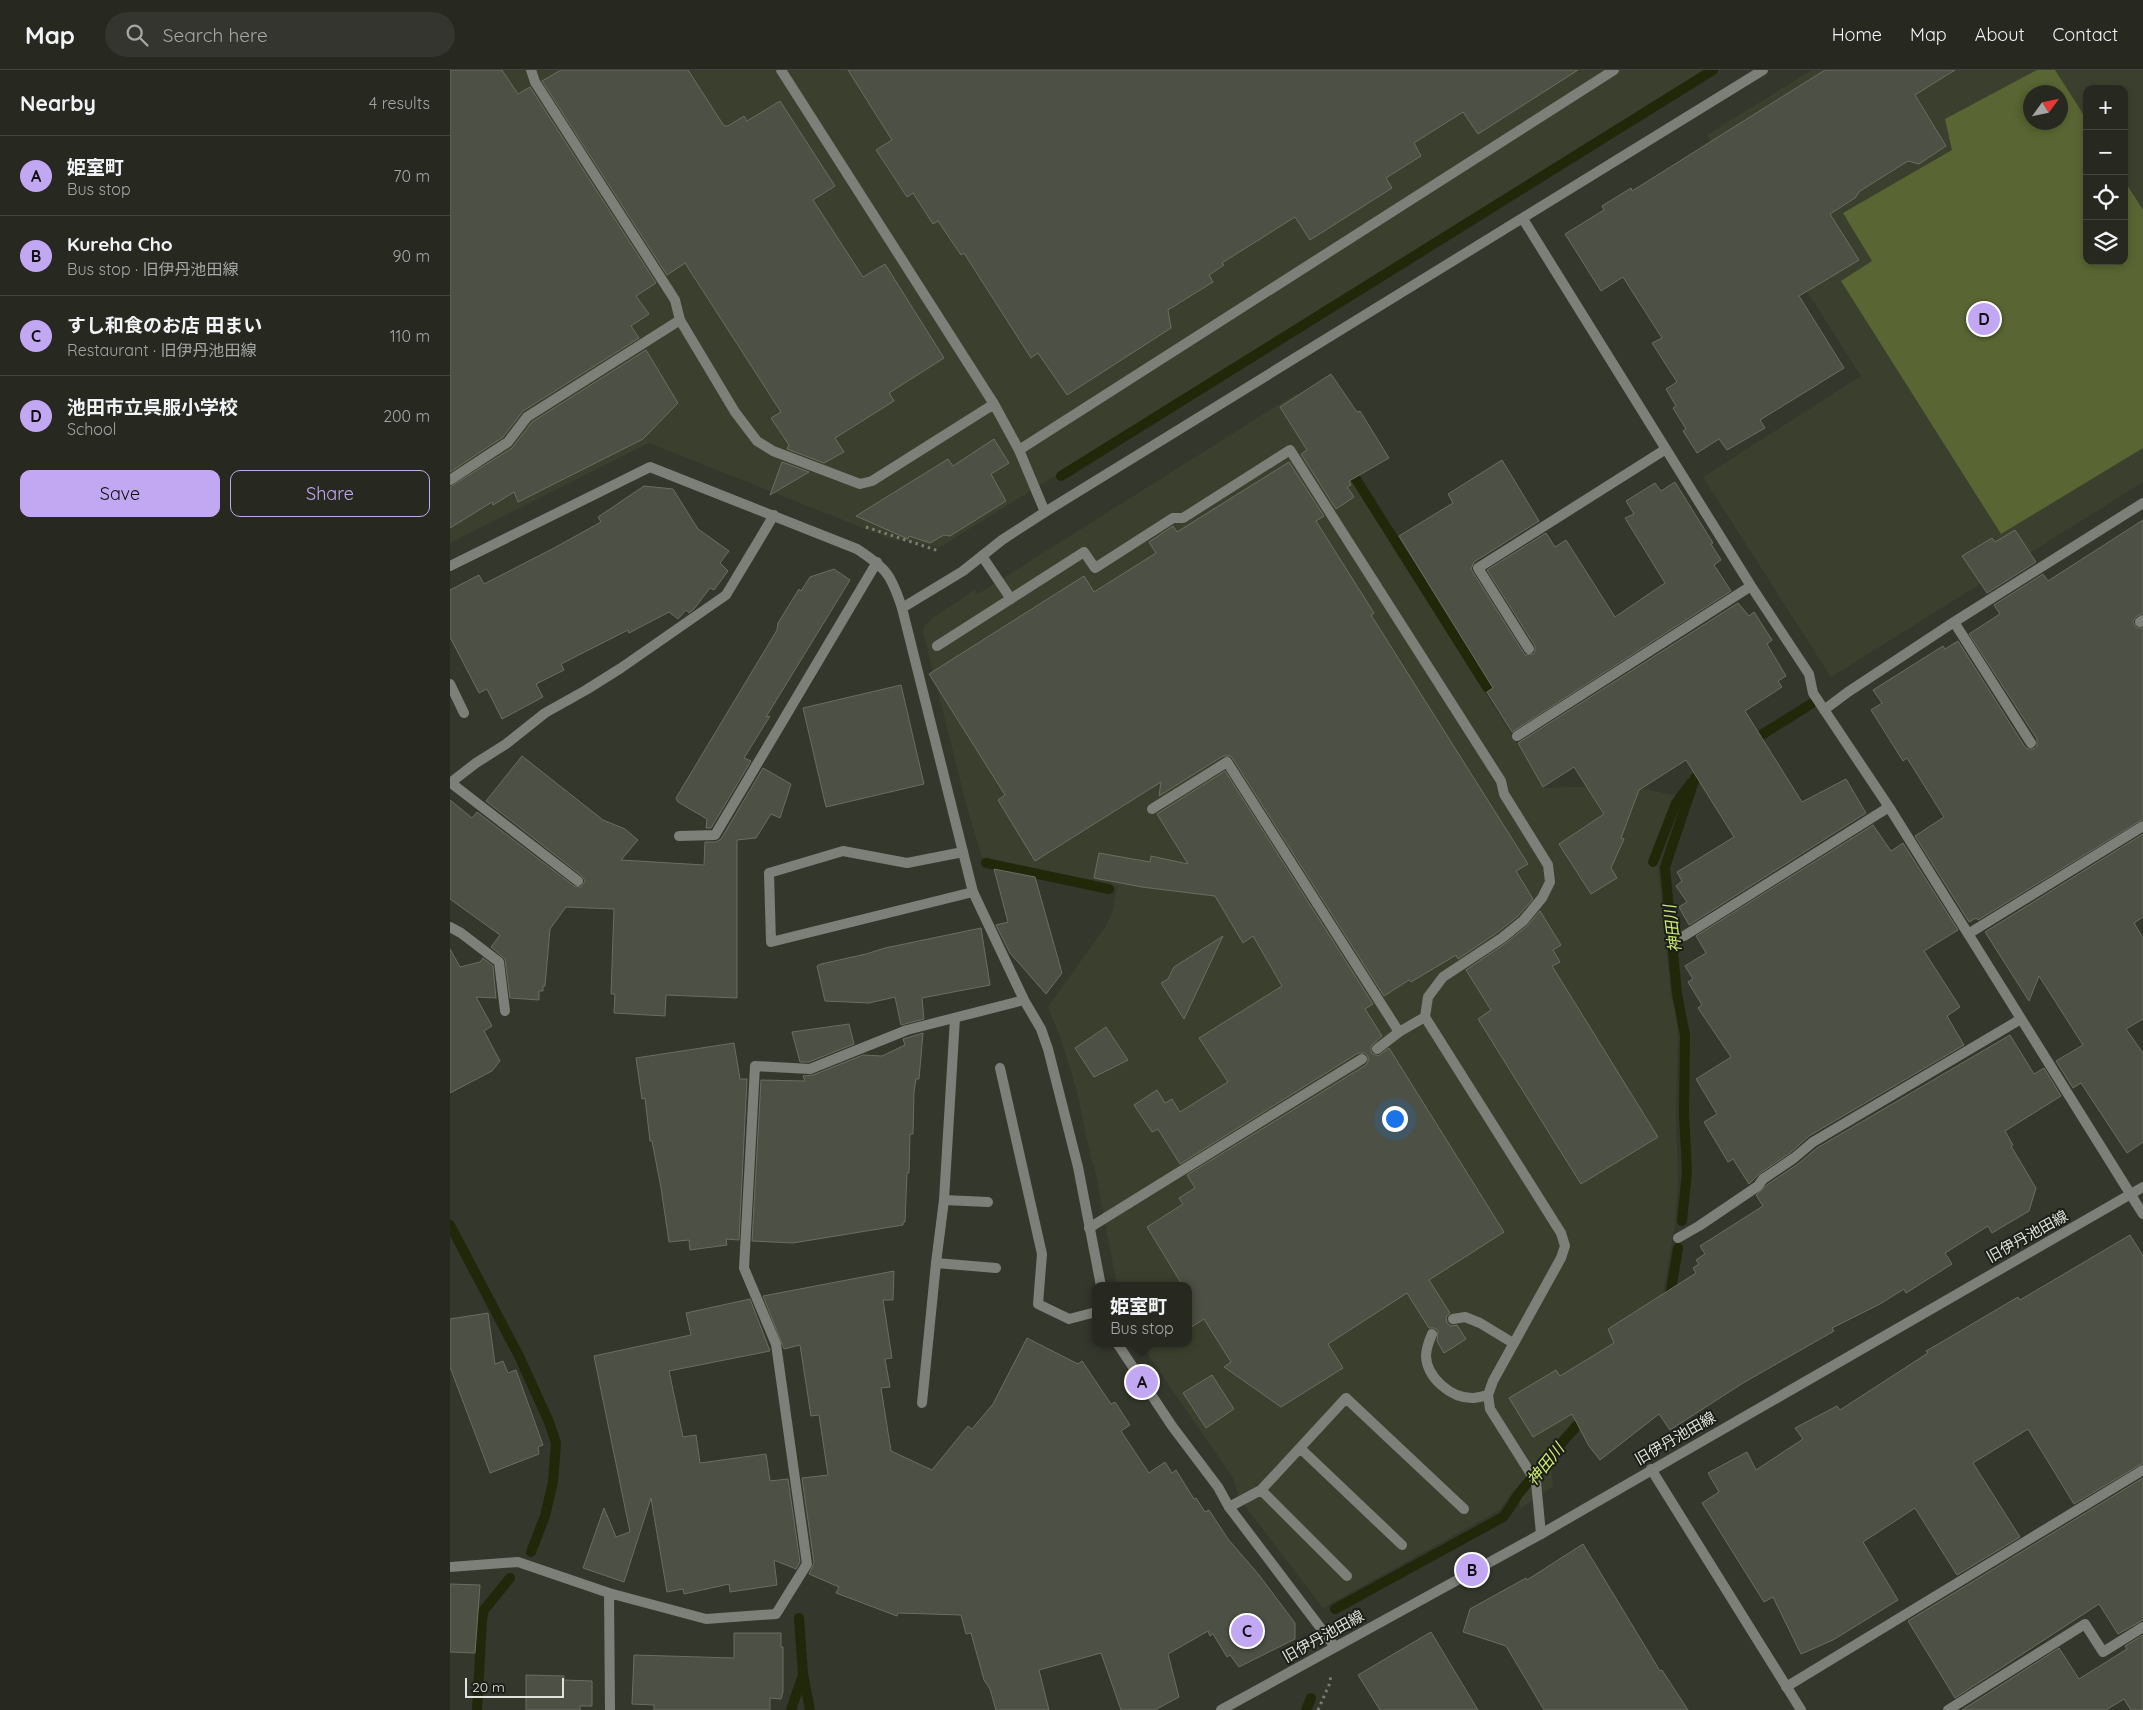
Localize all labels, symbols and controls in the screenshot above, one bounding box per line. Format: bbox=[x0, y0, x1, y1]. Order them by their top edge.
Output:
search box bbox=[105, 12, 455, 57]
text: Map bbox=[25, 20, 75, 50]
icon: search bbox=[123, 21, 151, 49]
text: Search here bbox=[163, 23, 268, 47]
text: Home bbox=[1832, 23, 1882, 46]
text: Map bbox=[1910, 23, 1947, 46]
text: About bbox=[1975, 23, 2025, 46]
text: Contact bbox=[2053, 23, 2118, 46]
north arrow bbox=[2023, 85, 2068, 130]
map controls bbox=[2083, 85, 2128, 265]
button: + bbox=[2083, 85, 2128, 130]
text: Nearby bbox=[20, 90, 96, 116]
text: 4 results bbox=[369, 93, 430, 113]
button: − bbox=[2083, 130, 2128, 175]
text: 姫室町 bbox=[67, 155, 124, 179]
text: A bbox=[31, 166, 41, 186]
text: 70 m bbox=[393, 166, 430, 186]
button: locate bbox=[2083, 175, 2128, 220]
text: Bus stop bbox=[67, 179, 131, 199]
button: layers bbox=[2083, 220, 2128, 265]
text: Kureha Cho bbox=[67, 232, 173, 256]
text: B bbox=[31, 246, 41, 266]
text: 90 m bbox=[393, 246, 430, 266]
text: Bus stop · 旧伊丹池田線 bbox=[67, 259, 238, 279]
pin: D bbox=[1968, 300, 2000, 338]
text: すし和食のお店 田まい bbox=[67, 313, 262, 337]
text: C bbox=[31, 326, 41, 346]
text: 110 m bbox=[390, 326, 430, 346]
text: Restaurant · 旧伊丹池田線 bbox=[67, 340, 256, 360]
text: 池田市立呉服小学校 bbox=[67, 395, 238, 419]
text: D bbox=[30, 406, 42, 426]
text: 200 m bbox=[383, 406, 430, 426]
text: School bbox=[67, 419, 116, 439]
button: Save bbox=[20, 470, 220, 517]
button: Share bbox=[230, 470, 430, 517]
water label: 神田川 bbox=[1659, 902, 1685, 954]
your location bbox=[1382, 1106, 1408, 1132]
street label: 旧伊丹池田線 bbox=[1983, 1206, 2071, 1266]
popup bbox=[1092, 1282, 1192, 1347]
text: 姫室町 bbox=[1110, 1294, 1167, 1318]
text: Bus stop bbox=[1110, 1318, 1174, 1338]
pin: A bbox=[1126, 1363, 1158, 1401]
street label: 旧伊丹池田線 bbox=[1631, 1407, 1719, 1469]
water label: 神田川 bbox=[1522, 1438, 1569, 1489]
pin: B bbox=[1456, 1551, 1488, 1589]
street label: 旧伊丹池田線 bbox=[1279, 1606, 1367, 1666]
pin: C bbox=[1231, 1612, 1263, 1650]
scale bar bbox=[465, 1675, 564, 1698]
text: 20 m bbox=[472, 1678, 505, 1696]

